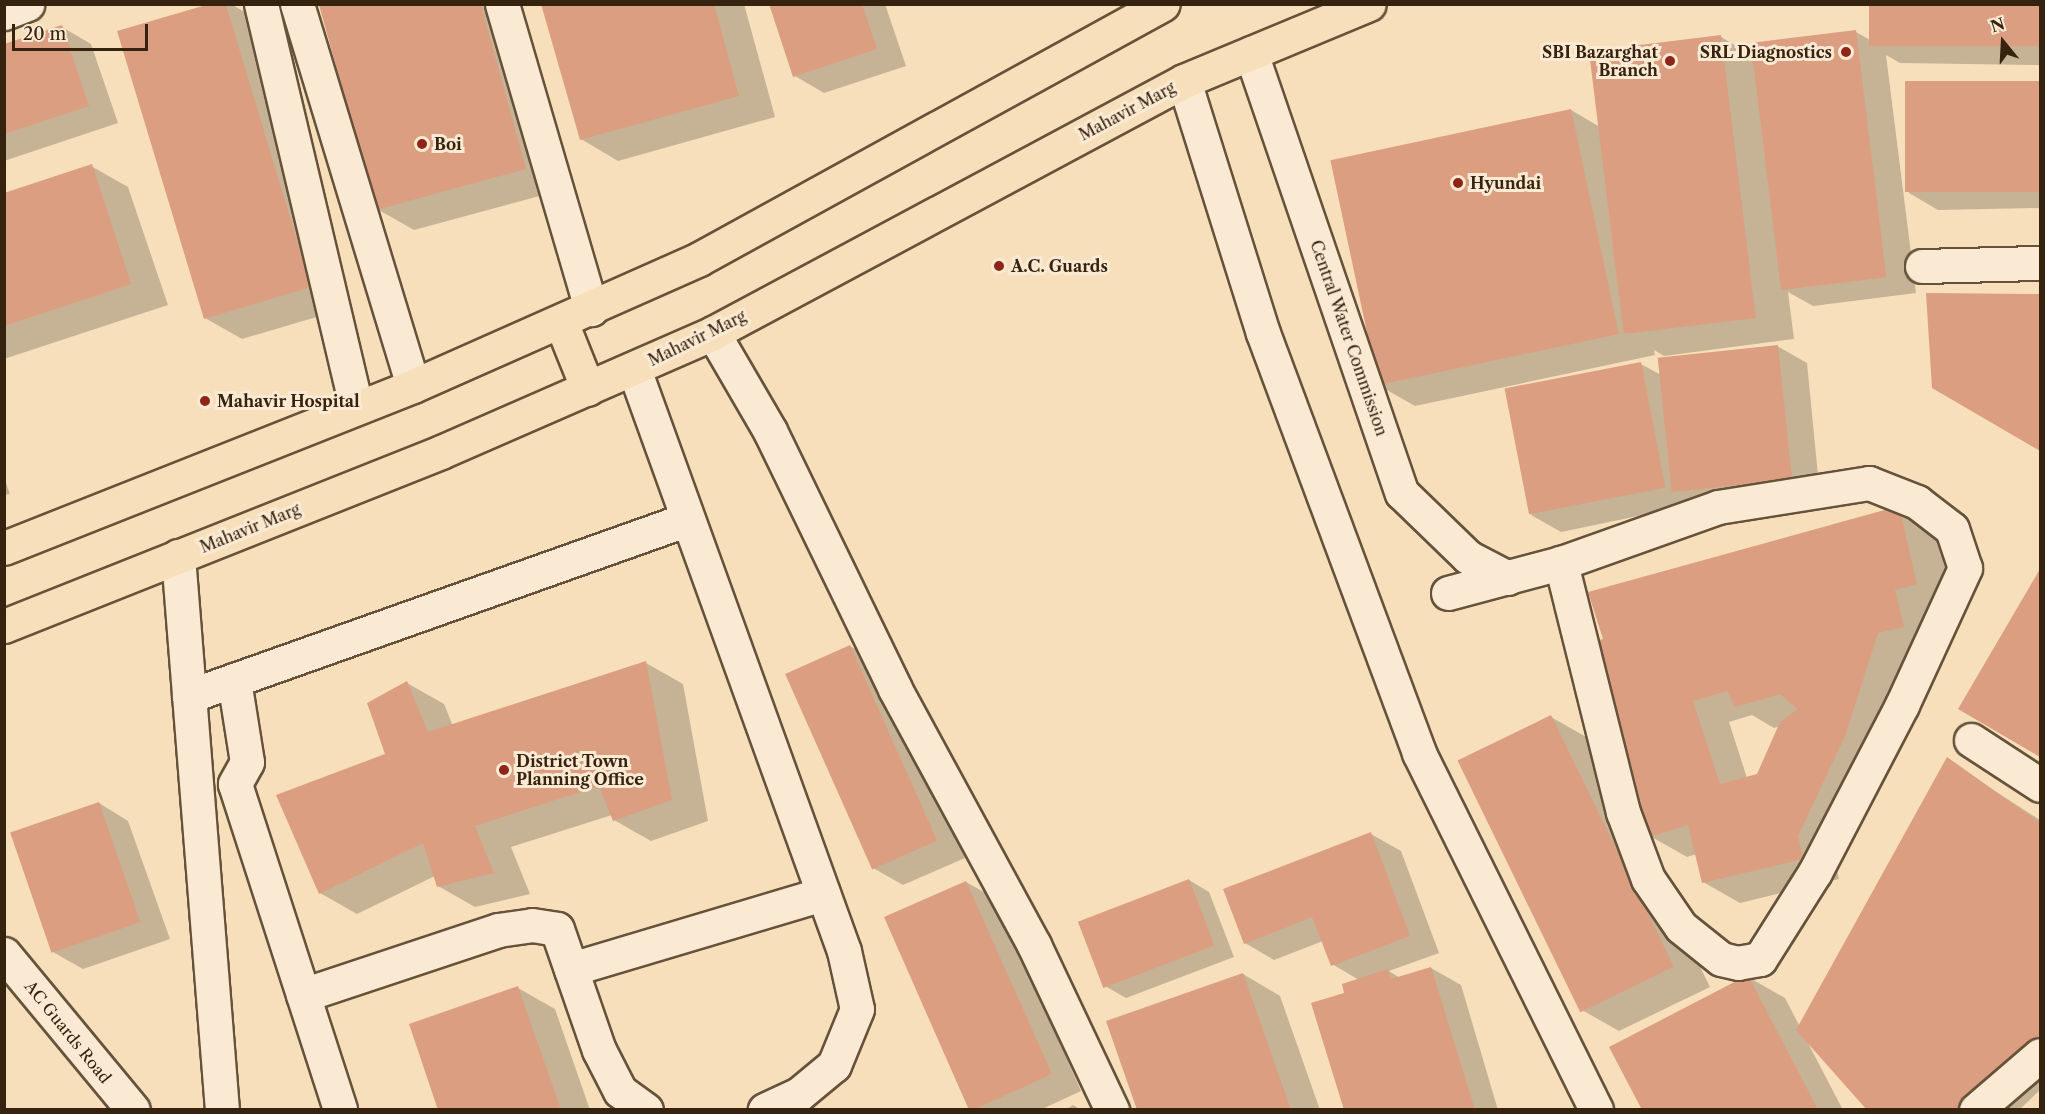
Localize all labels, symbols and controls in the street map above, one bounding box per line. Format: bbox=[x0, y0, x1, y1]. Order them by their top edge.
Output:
scale bar bbox=[15, 12, 152, 50]
north arrow bbox=[1973, 12, 2033, 72]
text: N bbox=[1988, 13, 2007, 37]
text: 20 m bbox=[23, 23, 66, 45]
place label: SBI Bazarghat Branch bbox=[1542, 42, 1658, 80]
place label: SRL Diagnostics bbox=[1699, 42, 1832, 62]
marker: SRL Diagnostics bbox=[1837, 43, 1855, 61]
marker: SBI Bazarghat Branch bbox=[1663, 54, 1677, 68]
street label: Mahavir Marg bbox=[1075, 77, 1179, 145]
place label: Boi bbox=[434, 134, 462, 154]
marker: Boi bbox=[415, 137, 429, 151]
place label: Hyundai bbox=[1470, 173, 1541, 193]
marker: Hyundai bbox=[1451, 176, 1465, 190]
street label: Central Water Commission bbox=[1306, 237, 1392, 439]
place label: A.C. Guards bbox=[1011, 256, 1108, 276]
marker: A.C. Guards bbox=[992, 259, 1006, 273]
street label: Mahavir Marg bbox=[645, 306, 749, 370]
place label: Mahavir Hospital bbox=[217, 391, 360, 411]
marker: Mahavir Hospital bbox=[198, 394, 212, 408]
street label: Mahavir Marg bbox=[197, 499, 303, 557]
place label: District Town Planning Office bbox=[516, 751, 644, 789]
marker: District Town Planning Office bbox=[497, 763, 511, 777]
street label: AC Guards Road bbox=[21, 977, 115, 1087]

